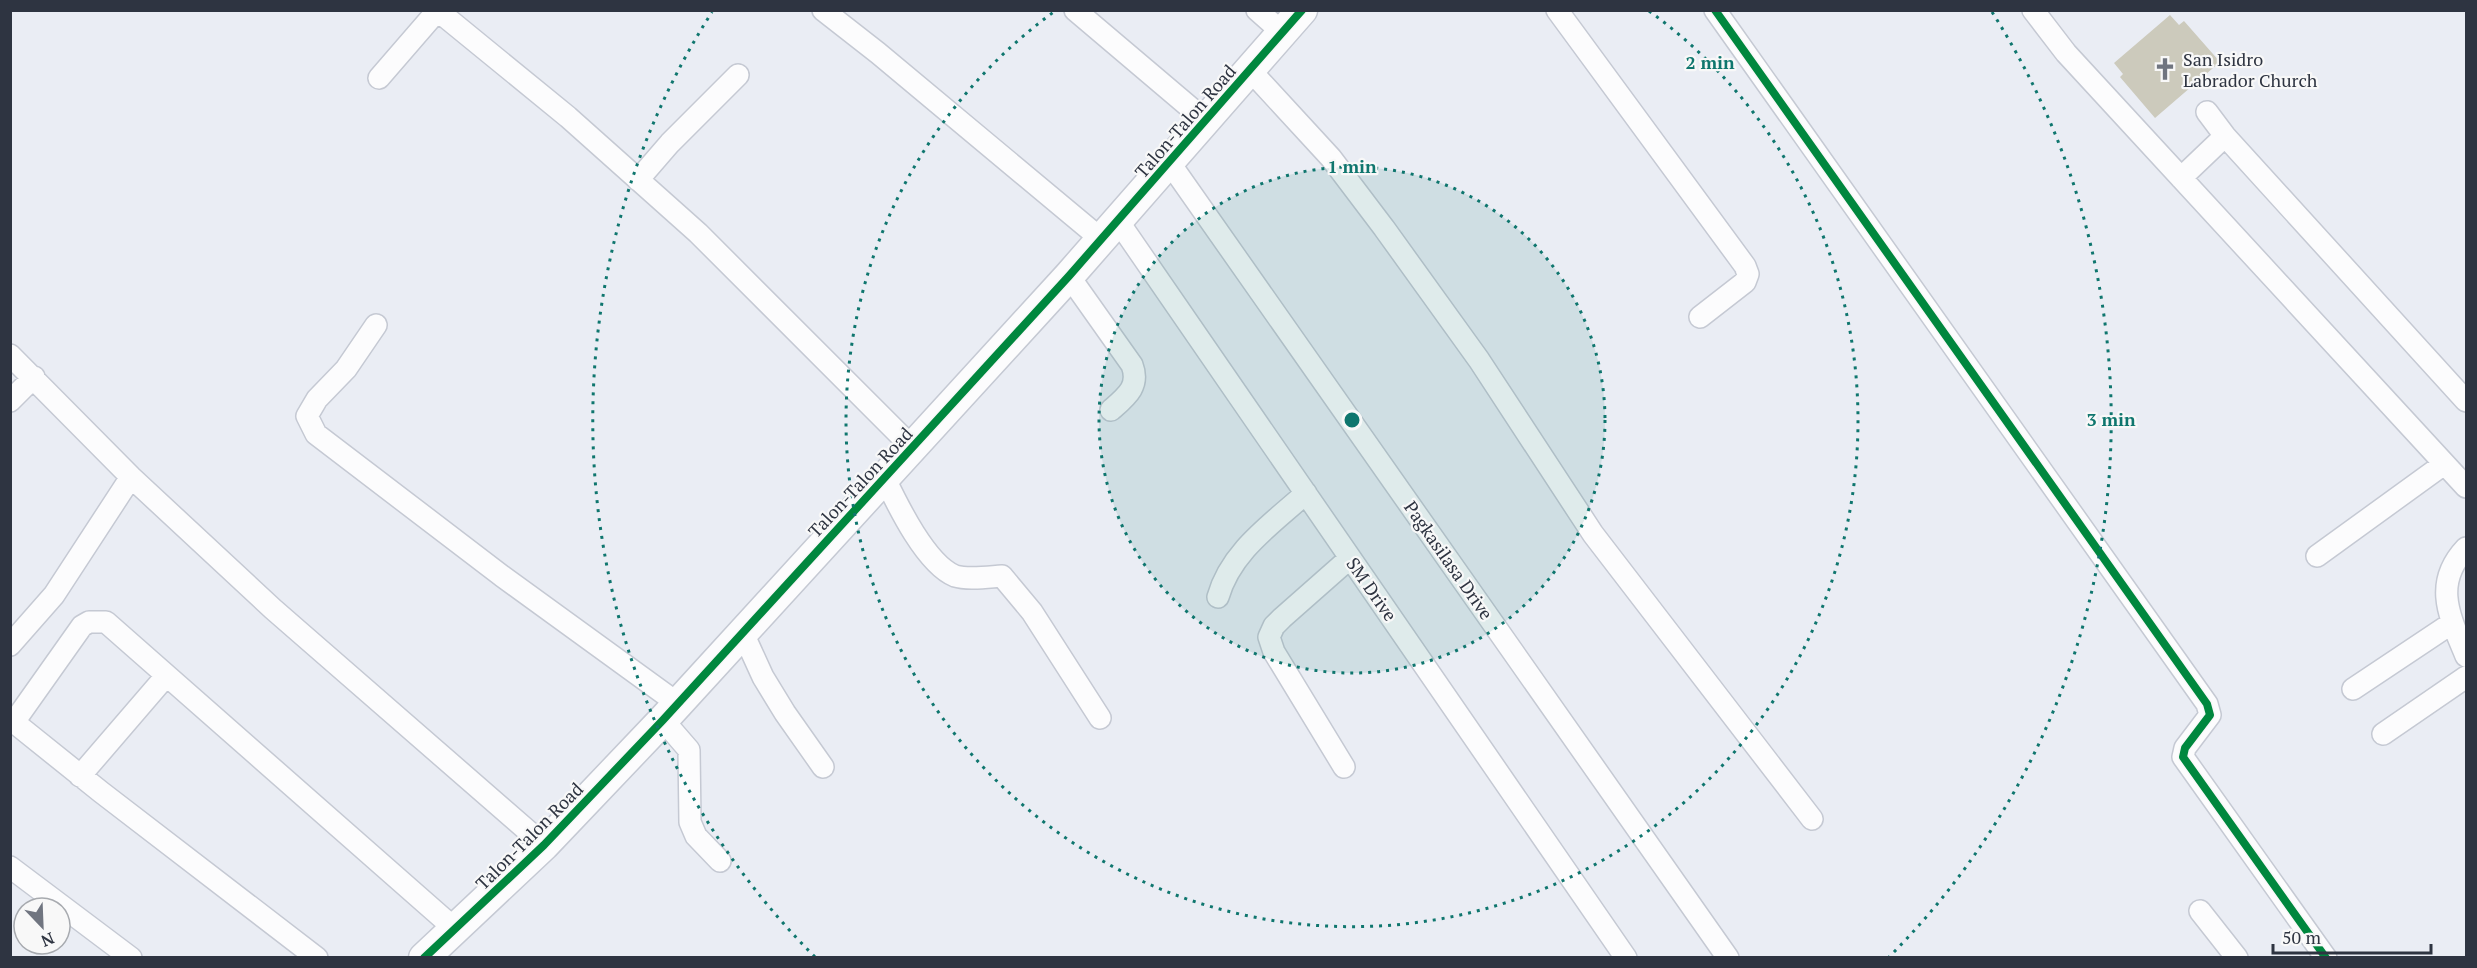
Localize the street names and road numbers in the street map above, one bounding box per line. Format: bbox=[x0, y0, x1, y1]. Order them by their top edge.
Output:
street label: Talon-Talon Road bbox=[1129, 59, 1241, 183]
street label: Talon-Talon Road bbox=[803, 422, 917, 542]
street label: Pagkasilasa Drive bbox=[1399, 496, 1499, 624]
street label: SM Drive bbox=[1341, 552, 1403, 626]
street label: Talon-Talon Road bbox=[470, 777, 588, 895]

